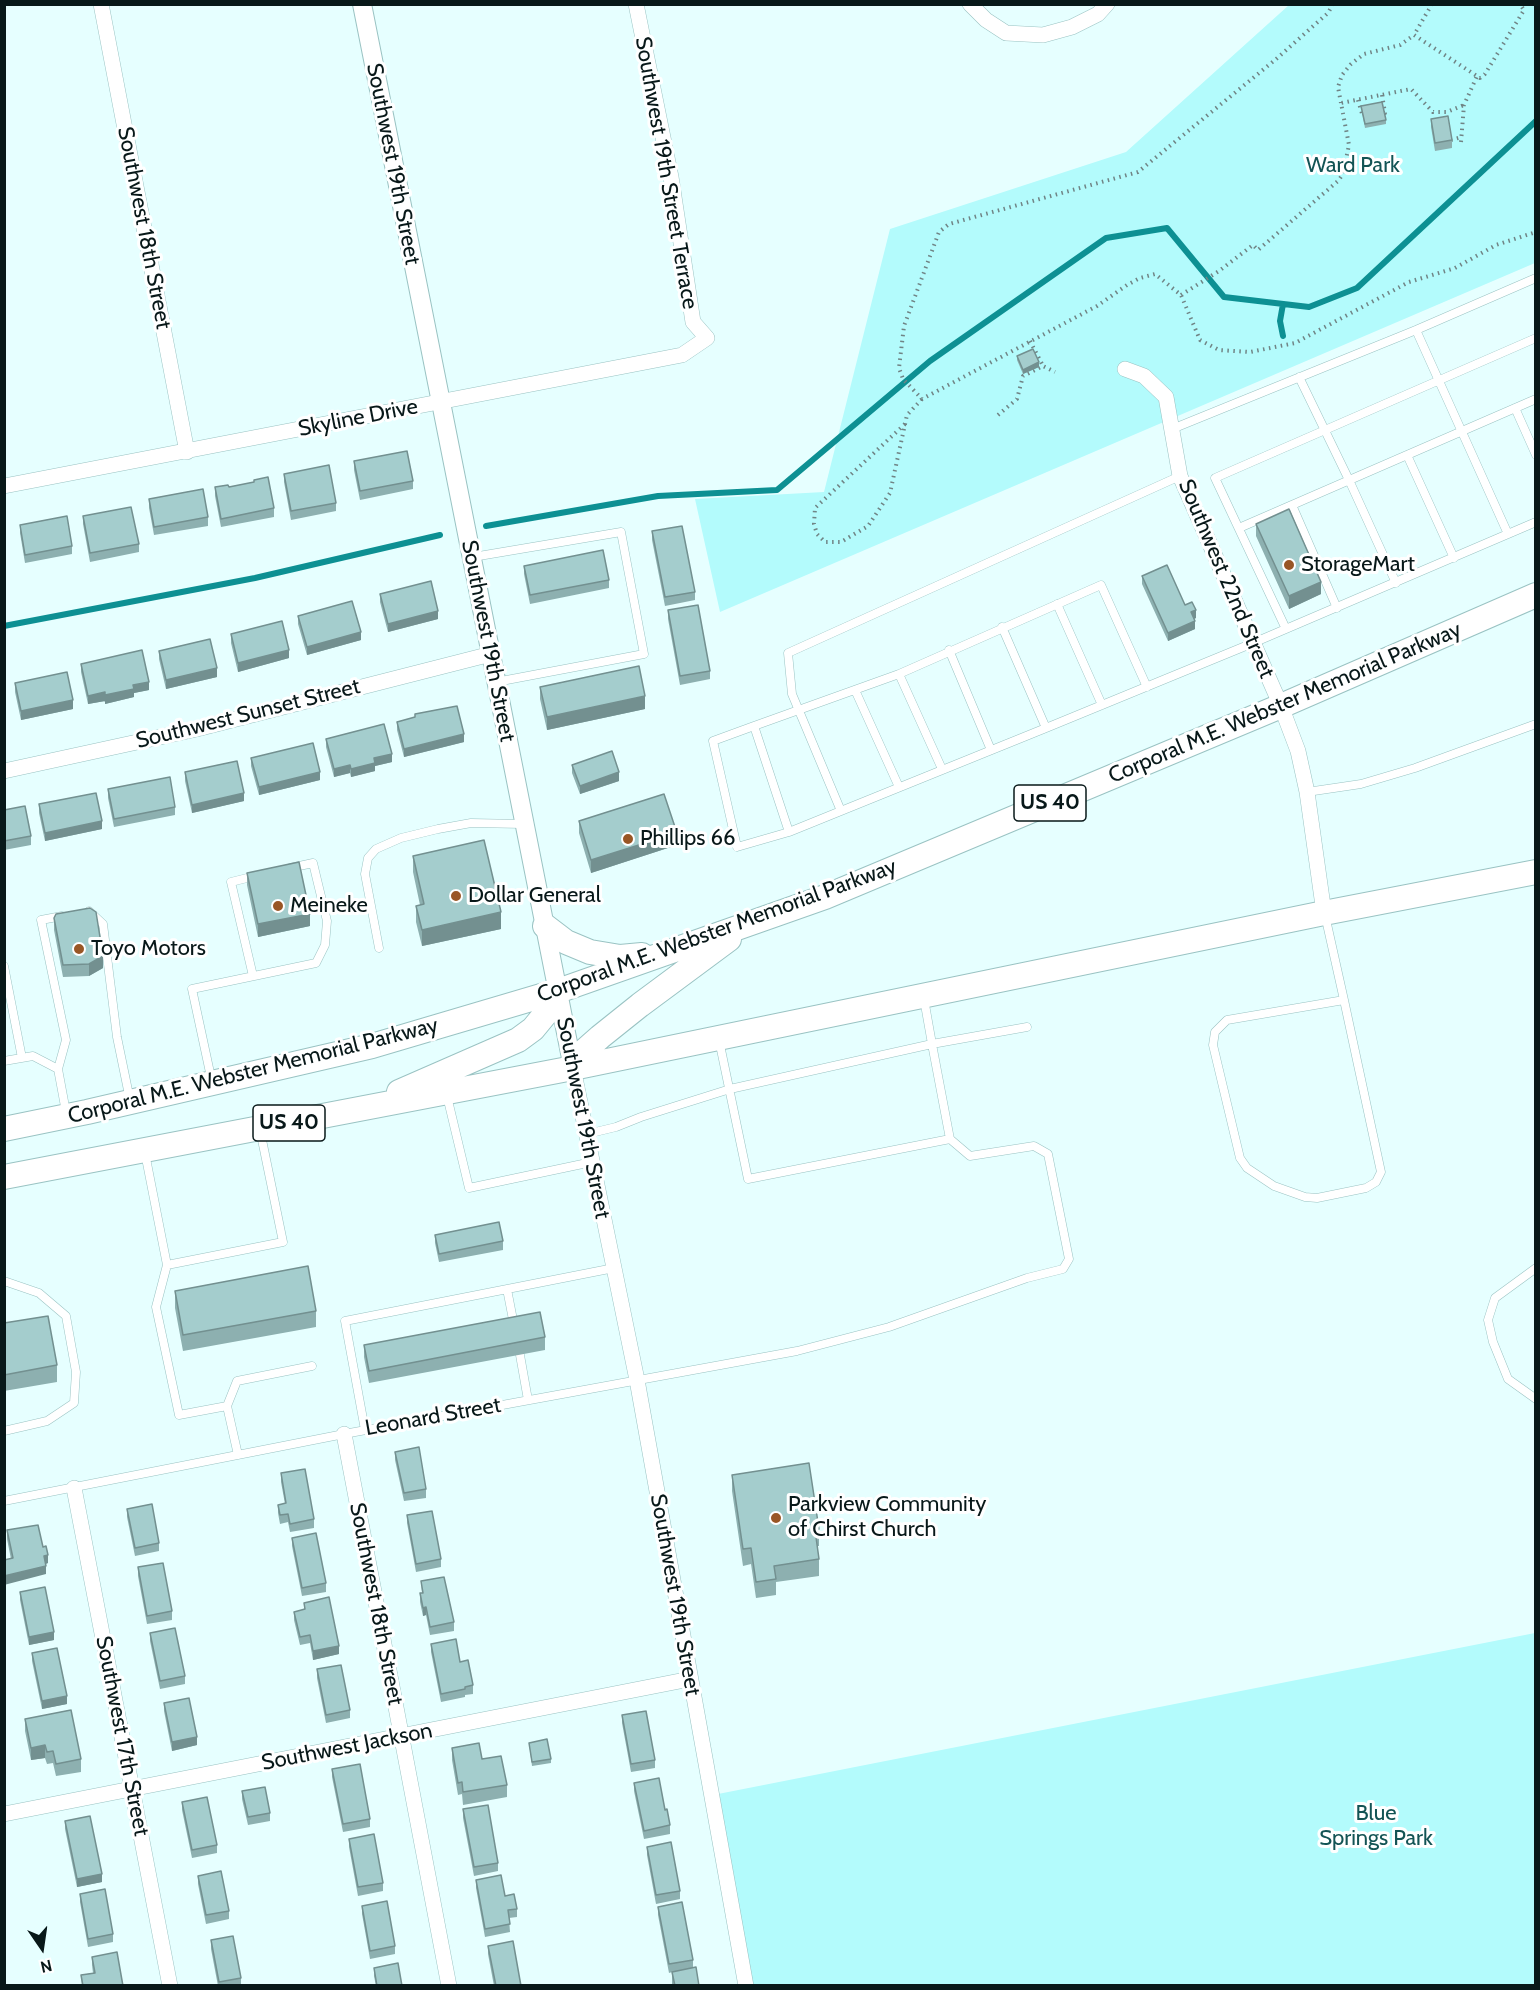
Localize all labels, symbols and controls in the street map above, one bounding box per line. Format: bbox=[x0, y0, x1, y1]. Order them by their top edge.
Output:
street label: Southwest 19th Street Terrace bbox=[629, 35, 703, 311]
street label: Southwest 19th Street bbox=[361, 61, 425, 267]
street label: Southwest 18th Street bbox=[111, 125, 177, 331]
park label: Ward Park bbox=[1306, 153, 1400, 179]
street label: Skyline Drive bbox=[296, 393, 420, 443]
street label: Southwest 22nd Street bbox=[1172, 476, 1280, 682]
street label: Southwest 19th Street bbox=[456, 538, 520, 744]
place label: StorageMart bbox=[1301, 552, 1415, 578]
marker: StorageMart bbox=[1282, 558, 1296, 572]
street label: Corporal M.E. Webster Memorial Parkway bbox=[1105, 616, 1465, 790]
street label: Southwest Sunset Street bbox=[133, 673, 363, 755]
road number: US 40 bbox=[1014, 785, 1086, 821]
place label: Phillips 66 bbox=[640, 826, 735, 852]
marker: Phillips 66 bbox=[621, 832, 635, 846]
street label: Corporal M.E. Webster Memorial Parkway bbox=[534, 854, 900, 1008]
place label: Dollar General bbox=[468, 883, 601, 909]
marker: Dollar General bbox=[449, 889, 463, 903]
place label: Meineke bbox=[290, 893, 368, 919]
marker: Meineke bbox=[271, 899, 285, 913]
place label: Toyo Motors bbox=[91, 936, 206, 962]
marker: Toyo Motors bbox=[72, 942, 86, 956]
street label: Corporal M.E. Webster Memorial Parkway bbox=[65, 1012, 441, 1130]
street label: Southwest 19th Street bbox=[551, 1015, 615, 1221]
road number: US 40 bbox=[253, 1105, 325, 1141]
street label: Leonard Street bbox=[363, 1392, 503, 1442]
street label: Southwest 19th Street bbox=[644, 1492, 706, 1698]
place label: Parkview Community of Chirst Church bbox=[788, 1492, 986, 1544]
street label: Southwest 18th Street bbox=[343, 1501, 409, 1707]
marker: Parkview Community of Chirst Church bbox=[769, 1511, 783, 1525]
street label: Southwest 17th Street bbox=[90, 1634, 154, 1838]
street label: Southwest Jackson bbox=[259, 1717, 435, 1777]
park label: Blue Springs Park bbox=[1319, 1801, 1433, 1852]
north arrow bbox=[12, 1918, 72, 1978]
text: N bbox=[39, 1955, 54, 1977]

